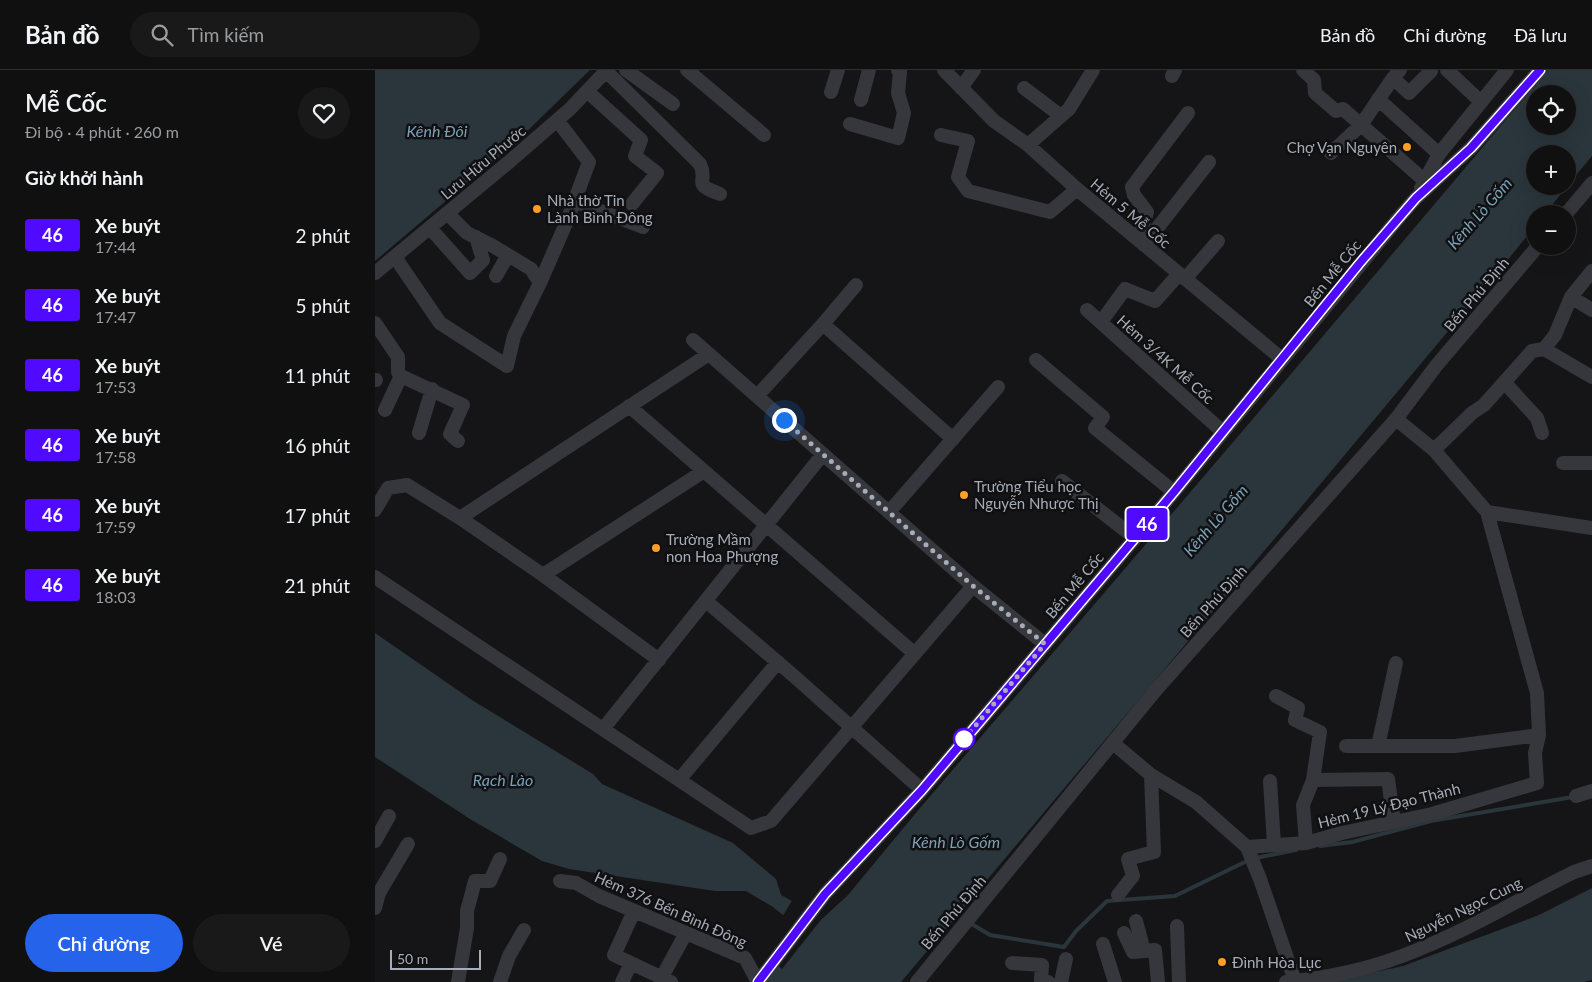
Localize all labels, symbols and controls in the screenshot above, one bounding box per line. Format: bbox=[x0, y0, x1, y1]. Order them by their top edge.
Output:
search box bbox=[130, 12, 480, 57]
text: Bản đồ bbox=[25, 20, 100, 49]
icon: search bbox=[148, 21, 176, 49]
text: Tìm kiếm bbox=[188, 23, 264, 46]
text: Bản đồ bbox=[1320, 24, 1375, 46]
text: Chỉ đường bbox=[1403, 24, 1486, 46]
text: Đã lưu bbox=[1514, 24, 1567, 46]
map controls bbox=[1526, 85, 1576, 255]
button: locate bbox=[1526, 85, 1576, 135]
button: heart bbox=[298, 87, 350, 139]
text: Mễ Cốc bbox=[25, 88, 107, 117]
water label: Kênh Đôi bbox=[407, 121, 468, 140]
street label: Lưu Hữu Phước bbox=[437, 121, 529, 203]
text: Đi bộ · 4 phút · 260 m bbox=[25, 122, 179, 141]
place label: Chợ Vạn Nguyên bbox=[1287, 138, 1397, 156]
marker: Chợ Vạn Nguyên bbox=[1401, 141, 1413, 153]
button: + bbox=[1526, 145, 1576, 195]
text: Giờ khởi hành bbox=[25, 166, 144, 189]
water label: Kênh Lò Gốm bbox=[1443, 173, 1515, 253]
street label: Hẻm 5 Mễ Cốc bbox=[1087, 174, 1175, 252]
place label: Nhà thờ Tin Lành Bình Đông bbox=[547, 191, 653, 226]
marker: Nhà thờ Tin Lành Bình Đông bbox=[531, 203, 543, 215]
button: − bbox=[1526, 205, 1576, 255]
text: Xe buýt bbox=[95, 214, 160, 237]
text: 46 bbox=[42, 224, 63, 246]
text: 2 phút bbox=[295, 224, 350, 247]
street label: Bến Mễ Cốc bbox=[1300, 236, 1364, 310]
text: 17:44 bbox=[95, 237, 136, 256]
street label: Bến Phú Định bbox=[1440, 253, 1512, 335]
text: Xe buýt bbox=[95, 284, 160, 307]
text: 46 bbox=[42, 294, 63, 316]
text: 5 phút bbox=[295, 294, 350, 317]
text: 17:47 bbox=[95, 307, 136, 326]
street label: Hẻm 3/4K Mễ Cốc bbox=[1114, 311, 1218, 407]
text: Xe buýt bbox=[95, 354, 160, 377]
text: 46 bbox=[42, 364, 63, 386]
text: 11 phút bbox=[284, 364, 350, 387]
text: 17:53 bbox=[95, 377, 136, 396]
your location bbox=[772, 408, 797, 433]
text: Xe buýt bbox=[95, 424, 160, 447]
text: 46 bbox=[42, 434, 63, 456]
text: 16 phút bbox=[284, 434, 350, 457]
text: 17:58 bbox=[95, 447, 136, 466]
place label: Trường Tiểu học Nguyễn Nhược Thị bbox=[974, 477, 1099, 512]
water label: Kênh Lò Gốm bbox=[1179, 480, 1251, 560]
marker: Trường Tiểu học Nguyễn Nhược Thị bbox=[958, 489, 970, 501]
text: Xe buýt bbox=[95, 494, 160, 517]
text: 46 bbox=[42, 504, 63, 526]
text: 17 phút bbox=[284, 504, 350, 527]
line badge: 46 bbox=[1125, 508, 1169, 540]
text: 46 bbox=[1137, 513, 1157, 535]
text: 17:59 bbox=[95, 517, 136, 536]
place label: Trường Mầm non Hoa Phượng bbox=[666, 530, 778, 565]
marker: Trường Mầm non Hoa Phượng bbox=[650, 542, 662, 554]
street label: Bến Mễ Cốc bbox=[1041, 548, 1107, 622]
street label: Bến Phú Định bbox=[1176, 561, 1250, 641]
text: Xe buýt bbox=[95, 564, 160, 587]
text: 46 bbox=[42, 574, 63, 596]
text: 21 phút bbox=[284, 574, 350, 597]
text: 18:03 bbox=[95, 587, 136, 606]
unlabelled marker bbox=[953, 728, 975, 750]
water label: Rạch Lào bbox=[473, 770, 533, 789]
street label: Hẻm 19 Lý Đạo Thành bbox=[1316, 779, 1462, 831]
water label: Kênh Lò Gốm bbox=[912, 832, 1000, 851]
street label: Hẻm 376 Bến Bình Đông bbox=[592, 867, 750, 951]
street label: Bến Phú Định bbox=[917, 871, 989, 953]
street label: Nguyễn Ngọc Cung bbox=[1402, 873, 1525, 945]
button: Chỉ đường bbox=[25, 914, 183, 972]
button: Vé bbox=[193, 914, 350, 972]
scale bar bbox=[390, 947, 481, 970]
text: 50 m bbox=[397, 950, 428, 967]
place label: Đình Hòa Lục bbox=[1232, 953, 1321, 971]
marker: Đình Hòa Lục bbox=[1216, 956, 1228, 968]

